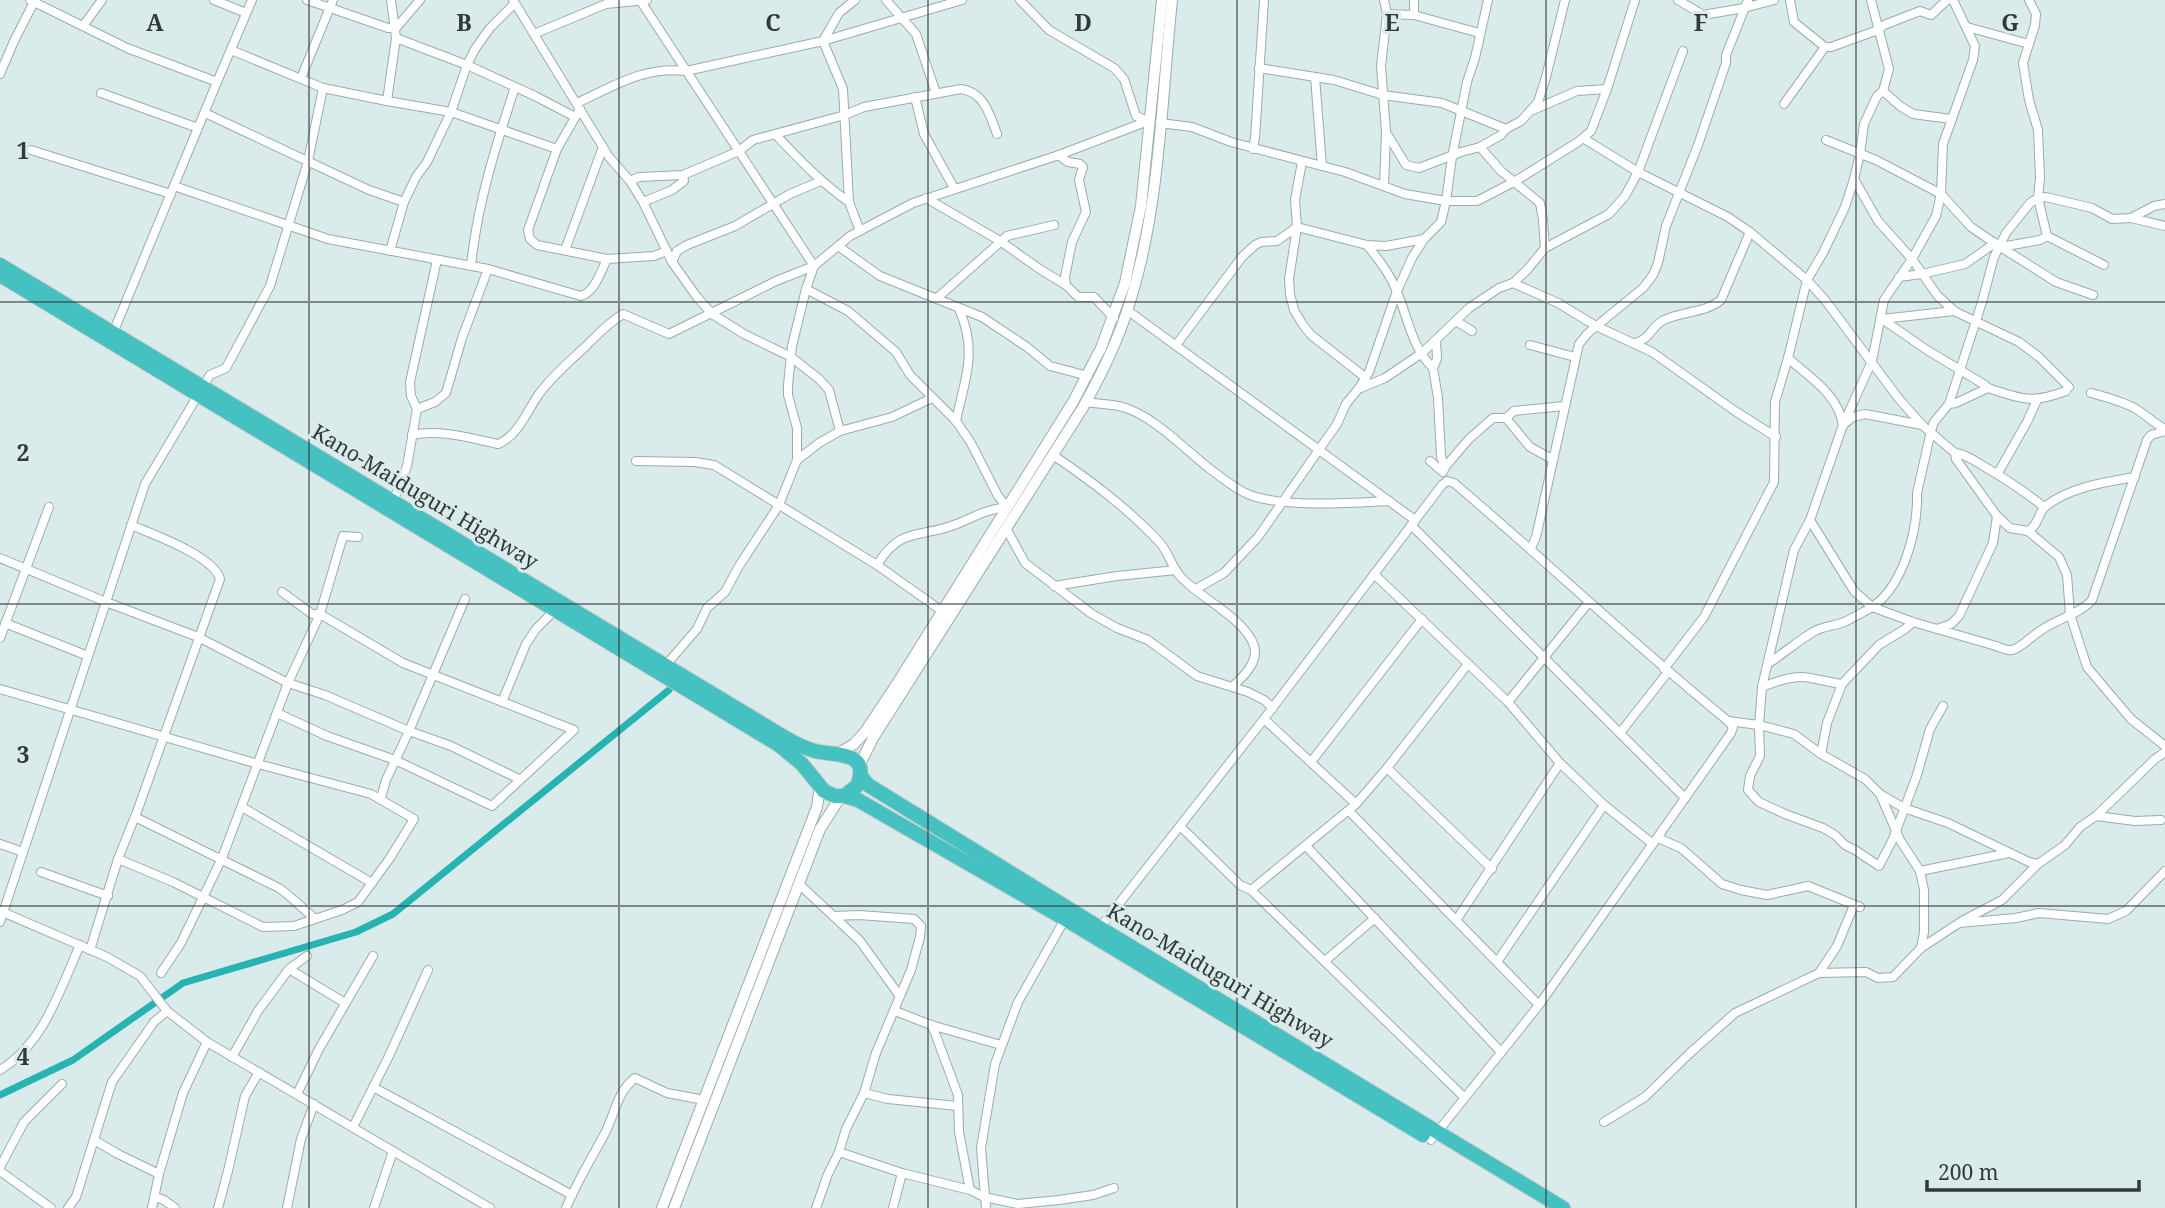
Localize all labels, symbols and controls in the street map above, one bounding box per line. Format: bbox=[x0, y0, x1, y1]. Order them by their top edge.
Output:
text: A bbox=[146, 6, 164, 38]
text: B bbox=[456, 6, 472, 38]
text: C bbox=[765, 6, 781, 38]
text: D bbox=[1074, 6, 1092, 38]
text: E bbox=[1384, 6, 1400, 38]
text: F bbox=[1694, 6, 1708, 38]
text: G bbox=[2001, 6, 2019, 38]
text: 1 bbox=[17, 134, 30, 166]
street label: Kano-Maiduguri Highway bbox=[307, 417, 544, 575]
text: 2 bbox=[17, 436, 30, 468]
text: 3 bbox=[17, 738, 30, 770]
street label: Kano-Maiduguri Highway bbox=[1102, 896, 1339, 1054]
text: 4 bbox=[17, 1040, 30, 1072]
scale bar bbox=[1927, 1148, 2139, 1192]
text: 200 m bbox=[1938, 1158, 1999, 1186]

